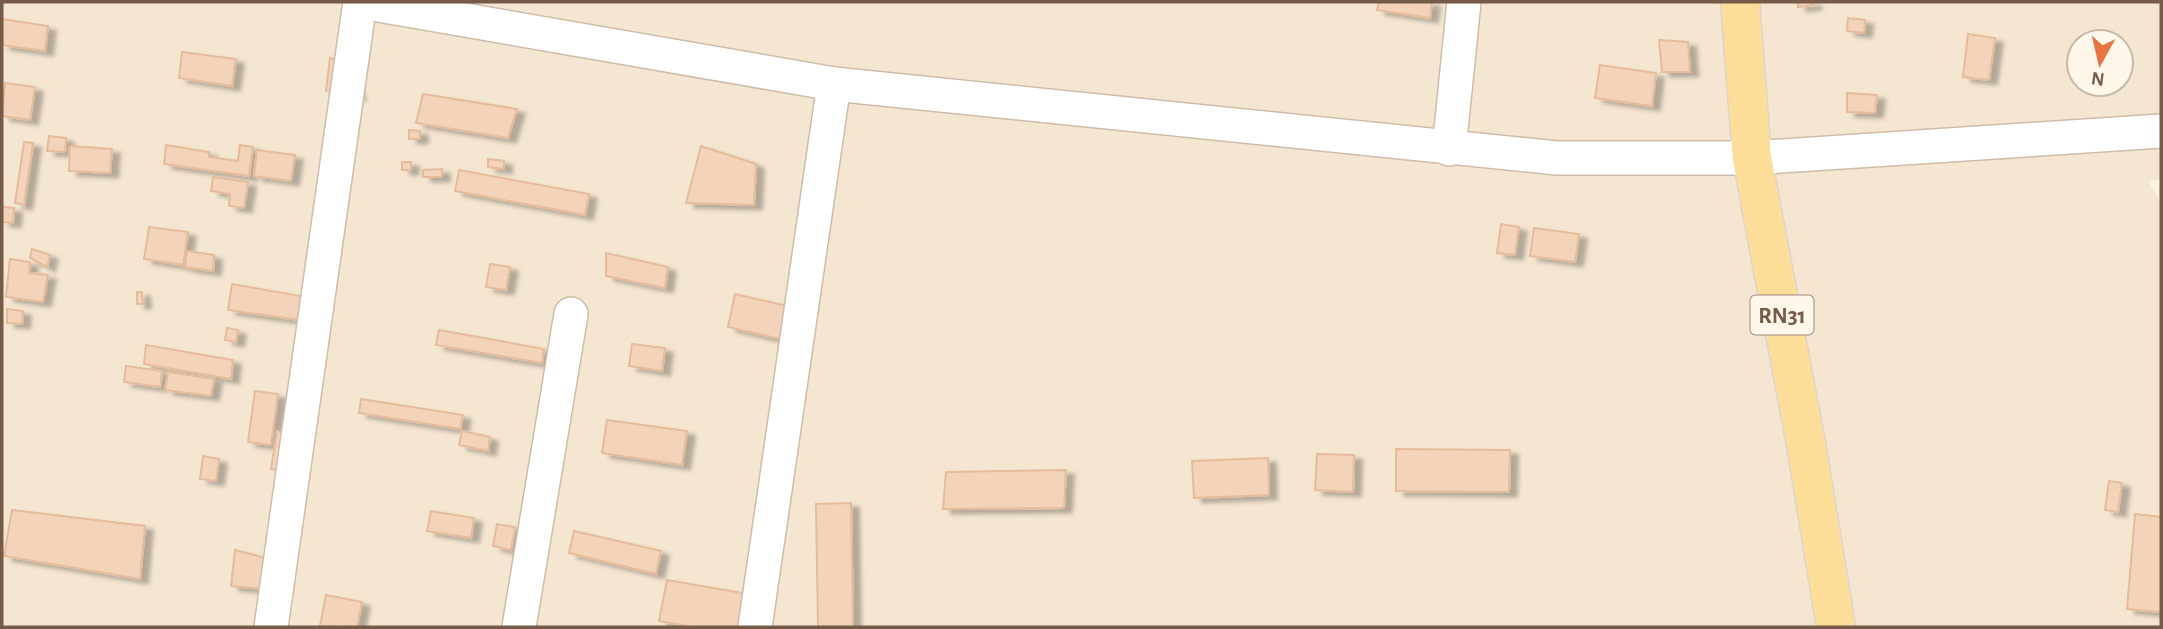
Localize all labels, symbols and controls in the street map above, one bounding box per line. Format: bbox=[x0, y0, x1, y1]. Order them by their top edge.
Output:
north arrow bbox=[2065, 28, 2135, 98]
text: N bbox=[2090, 68, 2106, 89]
road number: RN31 bbox=[1750, 296, 1814, 334]

